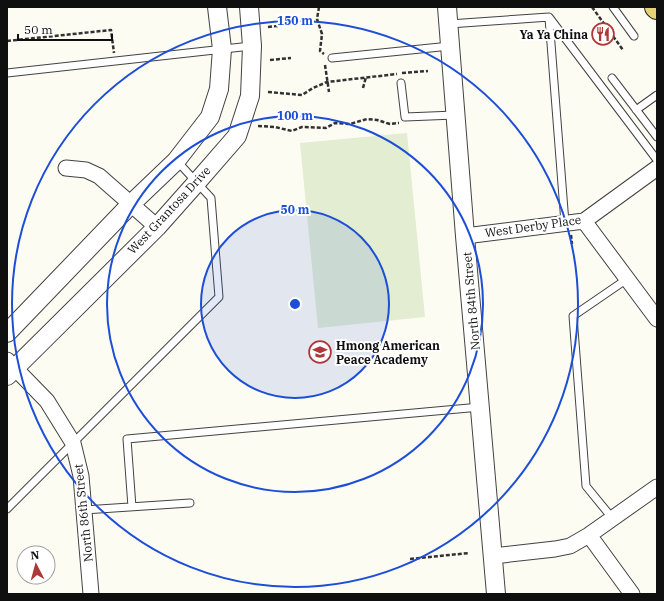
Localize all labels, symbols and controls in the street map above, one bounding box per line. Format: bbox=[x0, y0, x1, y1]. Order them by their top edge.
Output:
text: 150 m bbox=[277, 13, 313, 28]
scale bar bbox=[18, 16, 112, 42]
restaurant icon: Ya Ya China bbox=[590, 21, 616, 47]
text: 50 m bbox=[24, 22, 53, 37]
place label: Ya Ya China bbox=[520, 27, 588, 42]
text: 100 m bbox=[277, 108, 313, 123]
street label: West Grantosa Drive bbox=[124, 163, 214, 257]
text: 50 m bbox=[281, 202, 310, 217]
street label: West Derby Place bbox=[484, 212, 582, 240]
street label: North 84th Street bbox=[459, 251, 483, 351]
centre of rings bbox=[288, 297, 302, 311]
place label: Hmong American Peace Academy bbox=[336, 338, 440, 367]
school or university icon: Hmong American Peace Academy bbox=[307, 339, 333, 365]
street label: North 86th Street bbox=[70, 463, 96, 563]
north arrow bbox=[16, 545, 56, 585]
text: N bbox=[30, 548, 40, 562]

